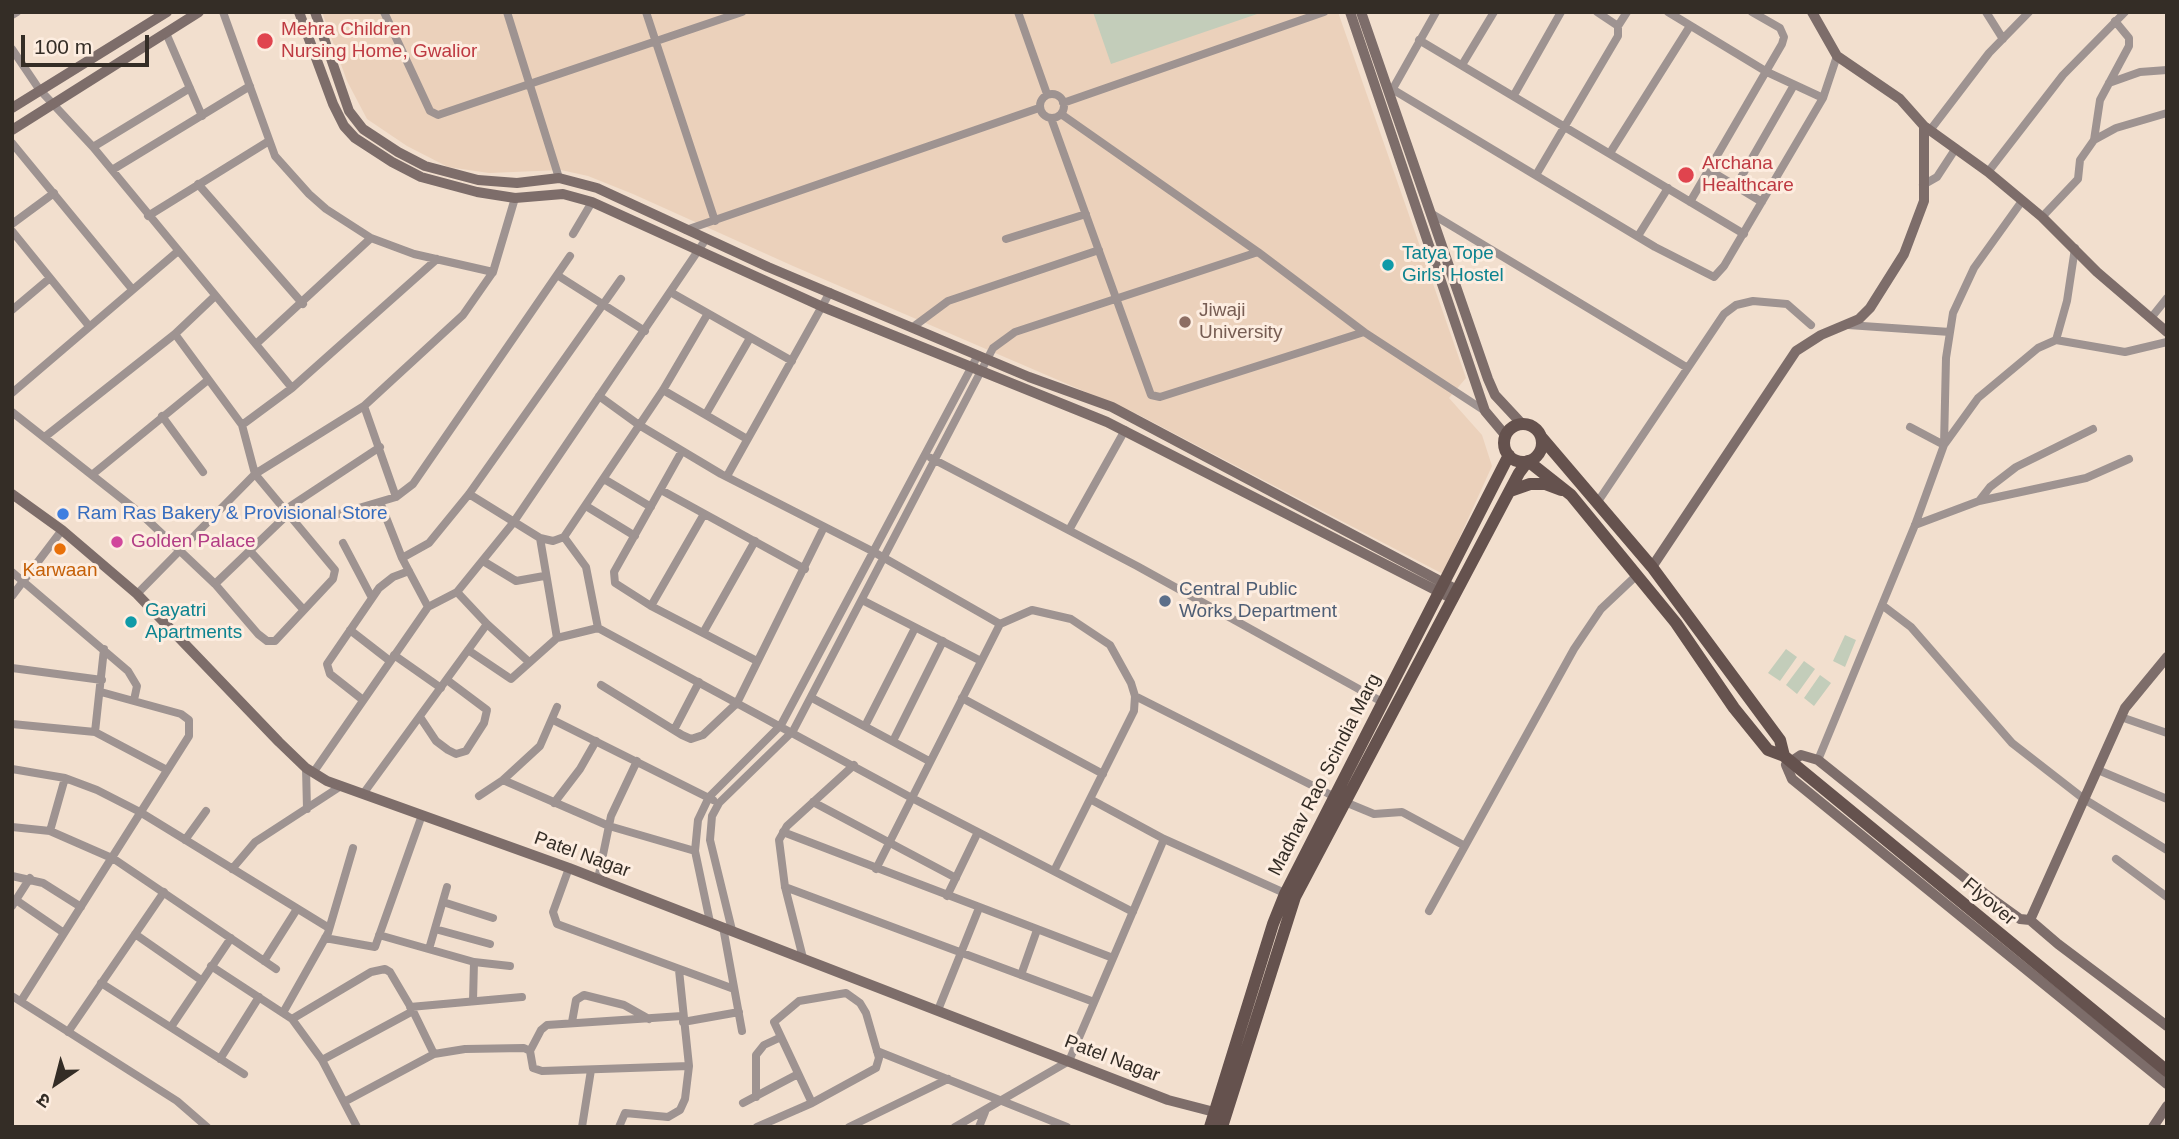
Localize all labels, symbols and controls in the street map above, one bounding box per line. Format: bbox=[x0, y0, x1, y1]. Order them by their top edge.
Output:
place label: Mehra Children Nursing Home, Gwalior bbox=[281, 19, 477, 63]
scale bar bbox=[24, 21, 152, 65]
marker: Mehra Children Nursing Home, Gwalior bbox=[255, 31, 275, 51]
text: 100 m bbox=[34, 35, 92, 58]
place label: Archana Healthcare bbox=[1702, 153, 1794, 197]
marker: Archana Healthcare bbox=[1676, 165, 1696, 185]
place label: Tatya Tope Girls' Hostel bbox=[1402, 243, 1504, 287]
marker: Tatya Tope Girls' Hostel bbox=[1380, 257, 1396, 273]
place label: Jiwaji University bbox=[1199, 300, 1282, 344]
marker: Jiwaji University bbox=[1177, 314, 1193, 330]
place label: Ram Ras Bakery & Provisional Store bbox=[77, 503, 387, 525]
marker: Ram Ras Bakery & Provisional Store bbox=[55, 506, 71, 522]
place label: Golden Palace bbox=[131, 531, 256, 553]
marker: Golden Palace bbox=[109, 534, 125, 550]
marker: Karwaan bbox=[52, 541, 68, 557]
place label: Karwaan bbox=[23, 560, 97, 582]
place label: Central Public Works Department bbox=[1179, 579, 1337, 623]
marker: Central Public Works Department bbox=[1157, 593, 1173, 609]
place label: Gayatri Apartments bbox=[145, 600, 242, 644]
marker: Gayatri Apartments bbox=[123, 614, 139, 630]
street label: Madhav Rao Scindia Marg bbox=[1264, 670, 1386, 880]
street label: Patel Nagar bbox=[531, 827, 633, 883]
street label: Flyover bbox=[1958, 873, 2020, 931]
street label: Patel Nagar bbox=[1061, 1030, 1163, 1088]
north arrow bbox=[21, 1048, 91, 1118]
text: उ bbox=[33, 1089, 54, 1112]

